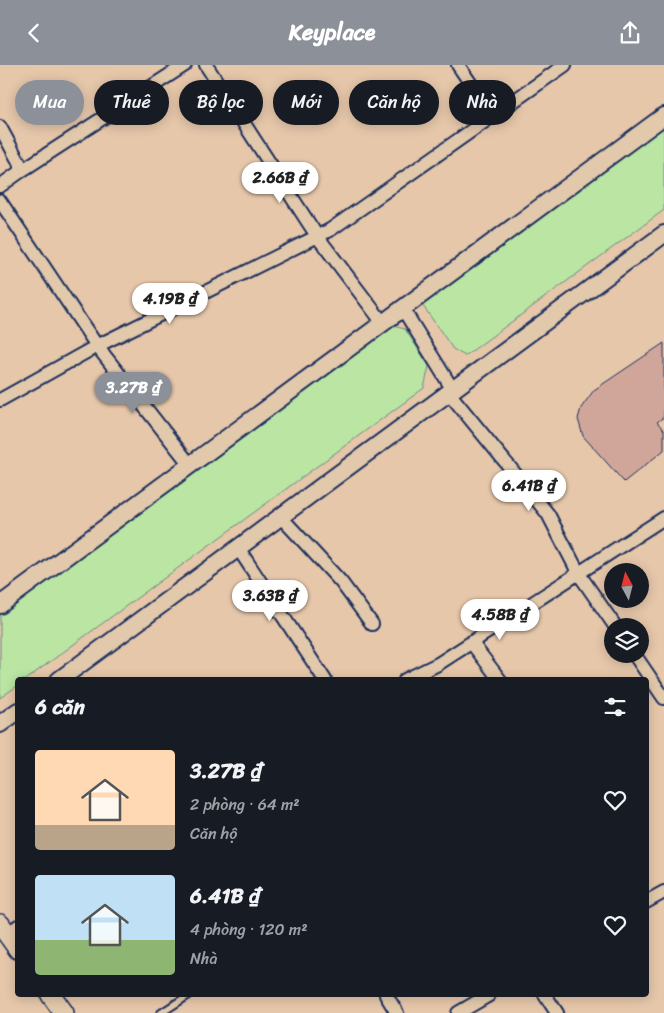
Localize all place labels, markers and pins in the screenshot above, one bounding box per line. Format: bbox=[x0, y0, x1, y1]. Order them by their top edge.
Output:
pin: 2.66B ₫ bbox=[234, 161, 326, 204]
pin: 4.19B ₫ bbox=[124, 283, 216, 325]
pin: 3.27B ₫ bbox=[87, 371, 179, 414]
pin: 6.41B ₫ bbox=[483, 469, 575, 512]
pin: 3.63B ₫ bbox=[224, 579, 316, 622]
pin: 4.58B ₫ bbox=[454, 599, 546, 641]

